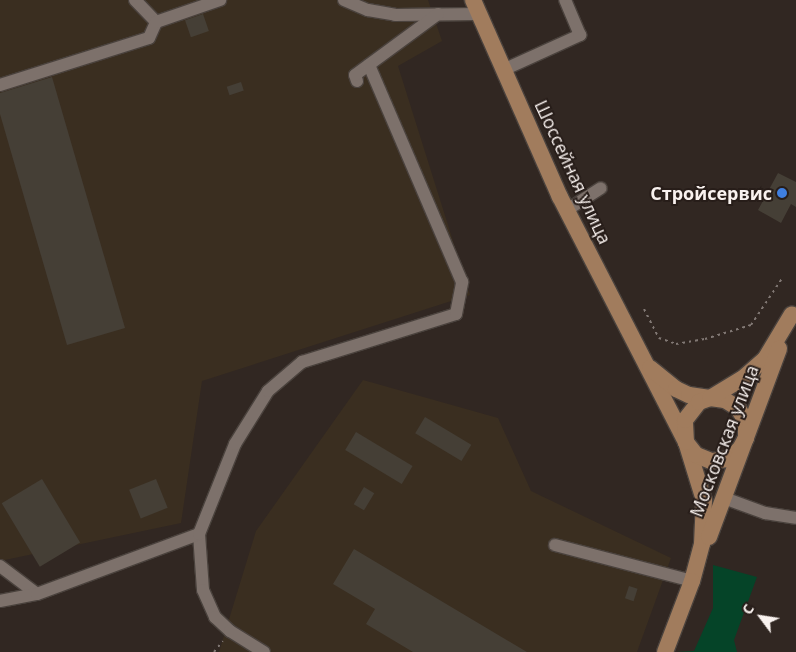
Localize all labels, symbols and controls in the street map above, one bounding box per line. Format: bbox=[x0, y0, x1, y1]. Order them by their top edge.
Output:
street label: Шоссейная улица bbox=[530, 97, 616, 247]
place label: Стройсервис bbox=[650, 182, 772, 204]
marker: Стройсервис bbox=[776, 187, 788, 199]
street label: Московская улица bbox=[685, 362, 763, 520]
north arrow bbox=[736, 592, 786, 642]
text: С bbox=[737, 600, 758, 618]

